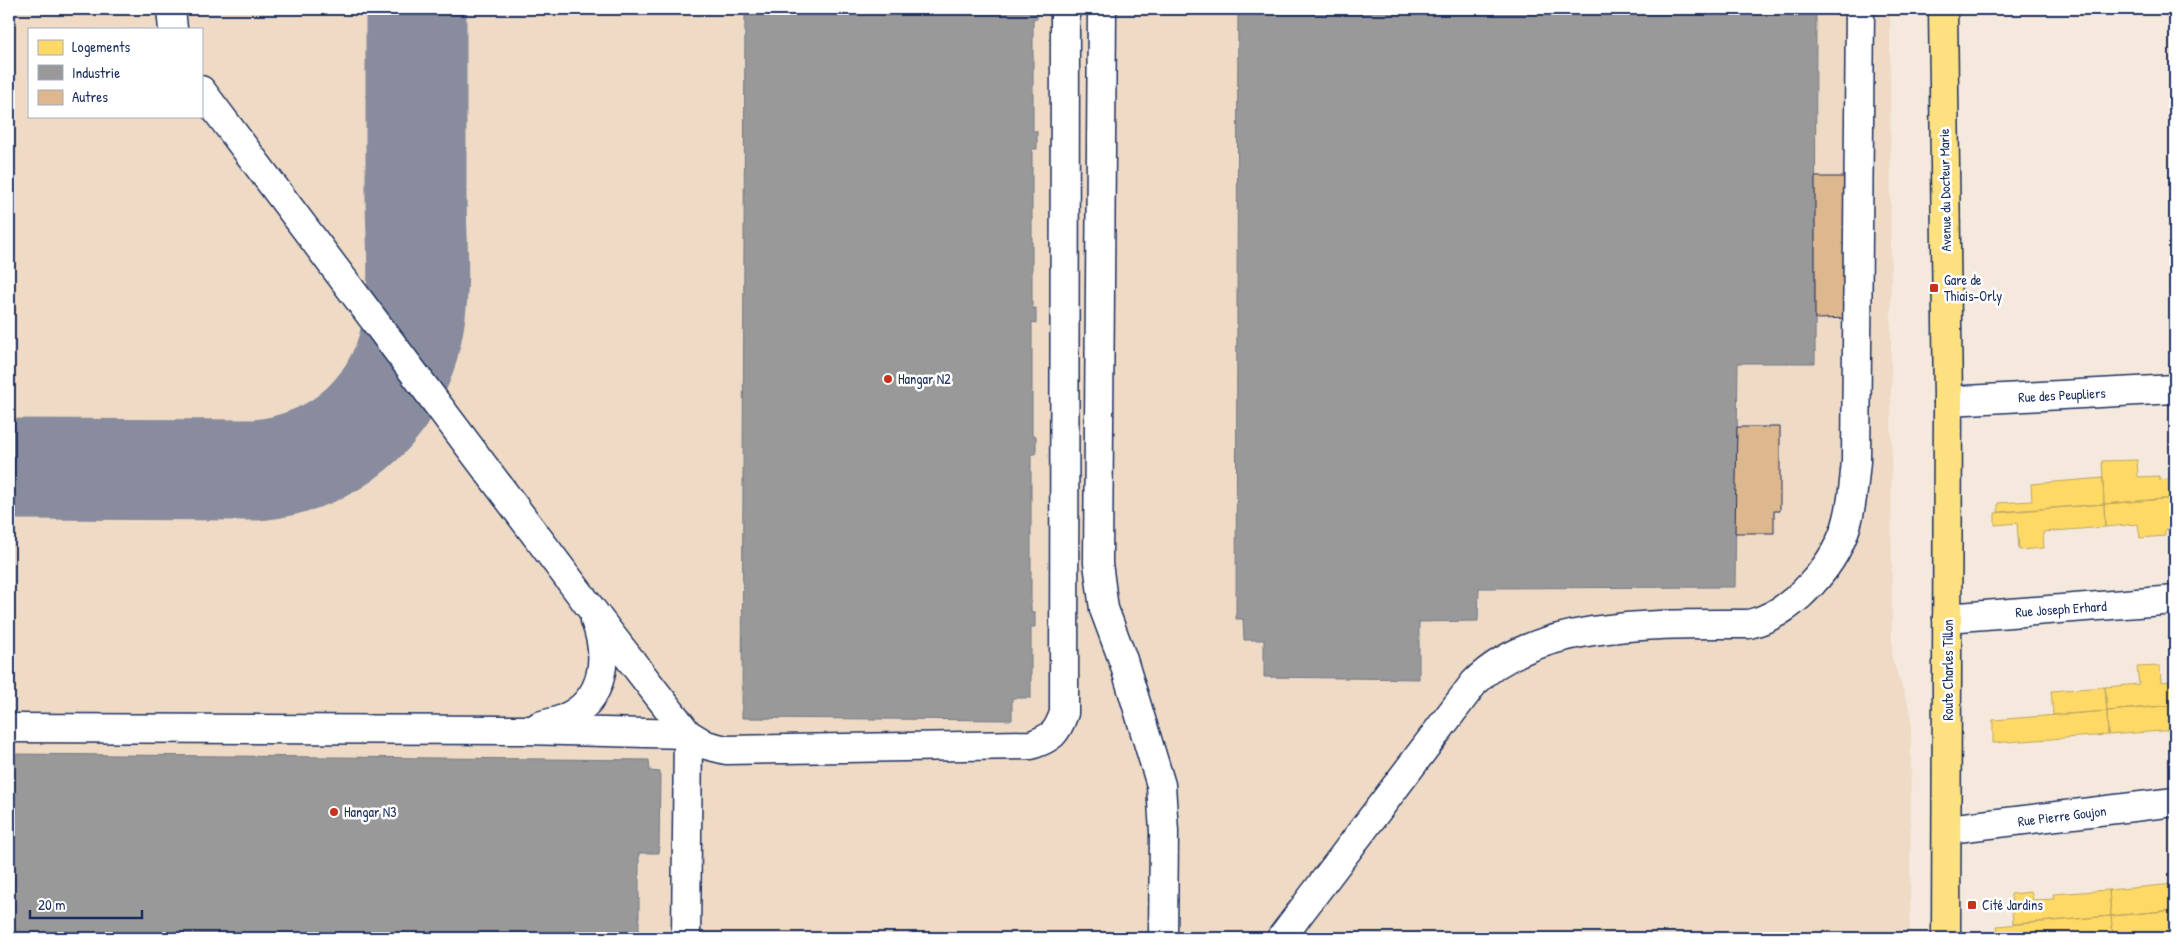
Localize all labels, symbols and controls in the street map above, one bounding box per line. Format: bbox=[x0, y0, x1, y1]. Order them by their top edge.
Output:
legend bbox=[28, 28, 202, 118]
text: Logements bbox=[72, 36, 130, 57]
text: Industrie bbox=[72, 62, 120, 83]
text: Autres bbox=[72, 86, 108, 107]
street label: Avenue du Docteur Marie bbox=[1934, 128, 1955, 252]
place label: Gare de Thiais-Orly bbox=[1944, 270, 2002, 306]
marker: Gare de Thiais-Orly bbox=[1928, 282, 1940, 294]
place label: Hangar N2 bbox=[898, 369, 951, 389]
marker: Hangar N2 bbox=[882, 373, 894, 385]
street label: Rue des Peupliers bbox=[2018, 383, 2106, 407]
street label: Rue Joseph Erhard bbox=[2015, 596, 2108, 622]
street label: Route Charles Tillon bbox=[1938, 619, 1957, 721]
street label: Rue Pierre Goujon bbox=[2017, 801, 2107, 831]
place label: Hangar N3 bbox=[344, 802, 396, 822]
marker: Hangar N3 bbox=[328, 806, 340, 818]
scale bar bbox=[30, 887, 142, 919]
text: 20 m bbox=[38, 894, 65, 915]
place label: Cité Jardins bbox=[1982, 895, 2043, 914]
marker: Cité Jardins bbox=[1966, 899, 1978, 911]

